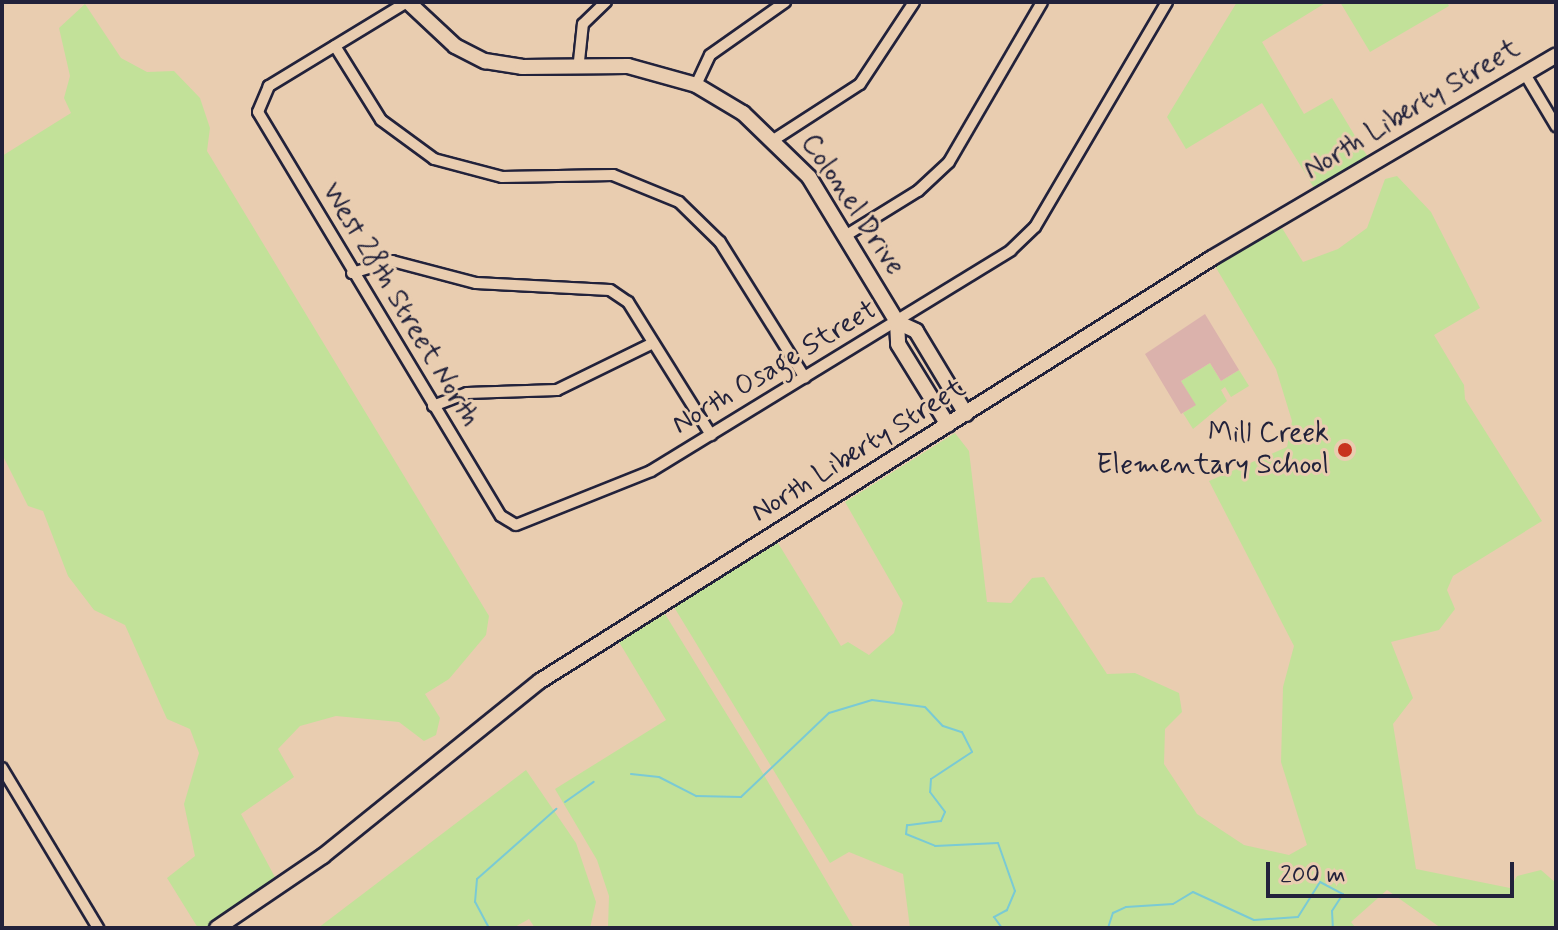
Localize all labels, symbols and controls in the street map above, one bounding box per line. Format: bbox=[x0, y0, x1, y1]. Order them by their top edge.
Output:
street label: North Liberty Street bbox=[1298, 32, 1526, 188]
street label: Colonel Drive bbox=[793, 129, 911, 281]
street label: West 28th Street North bbox=[314, 177, 486, 433]
street label: North Osage Street bbox=[667, 294, 883, 442]
street label: North Liberty Street bbox=[746, 372, 972, 530]
place label: Mill Creek Elementary School bbox=[1096, 417, 1329, 483]
marker: Mill Creek Elementary School bbox=[1336, 441, 1354, 459]
scale bar bbox=[1270, 846, 1518, 896]
text: 200 m bbox=[1280, 860, 1346, 891]

